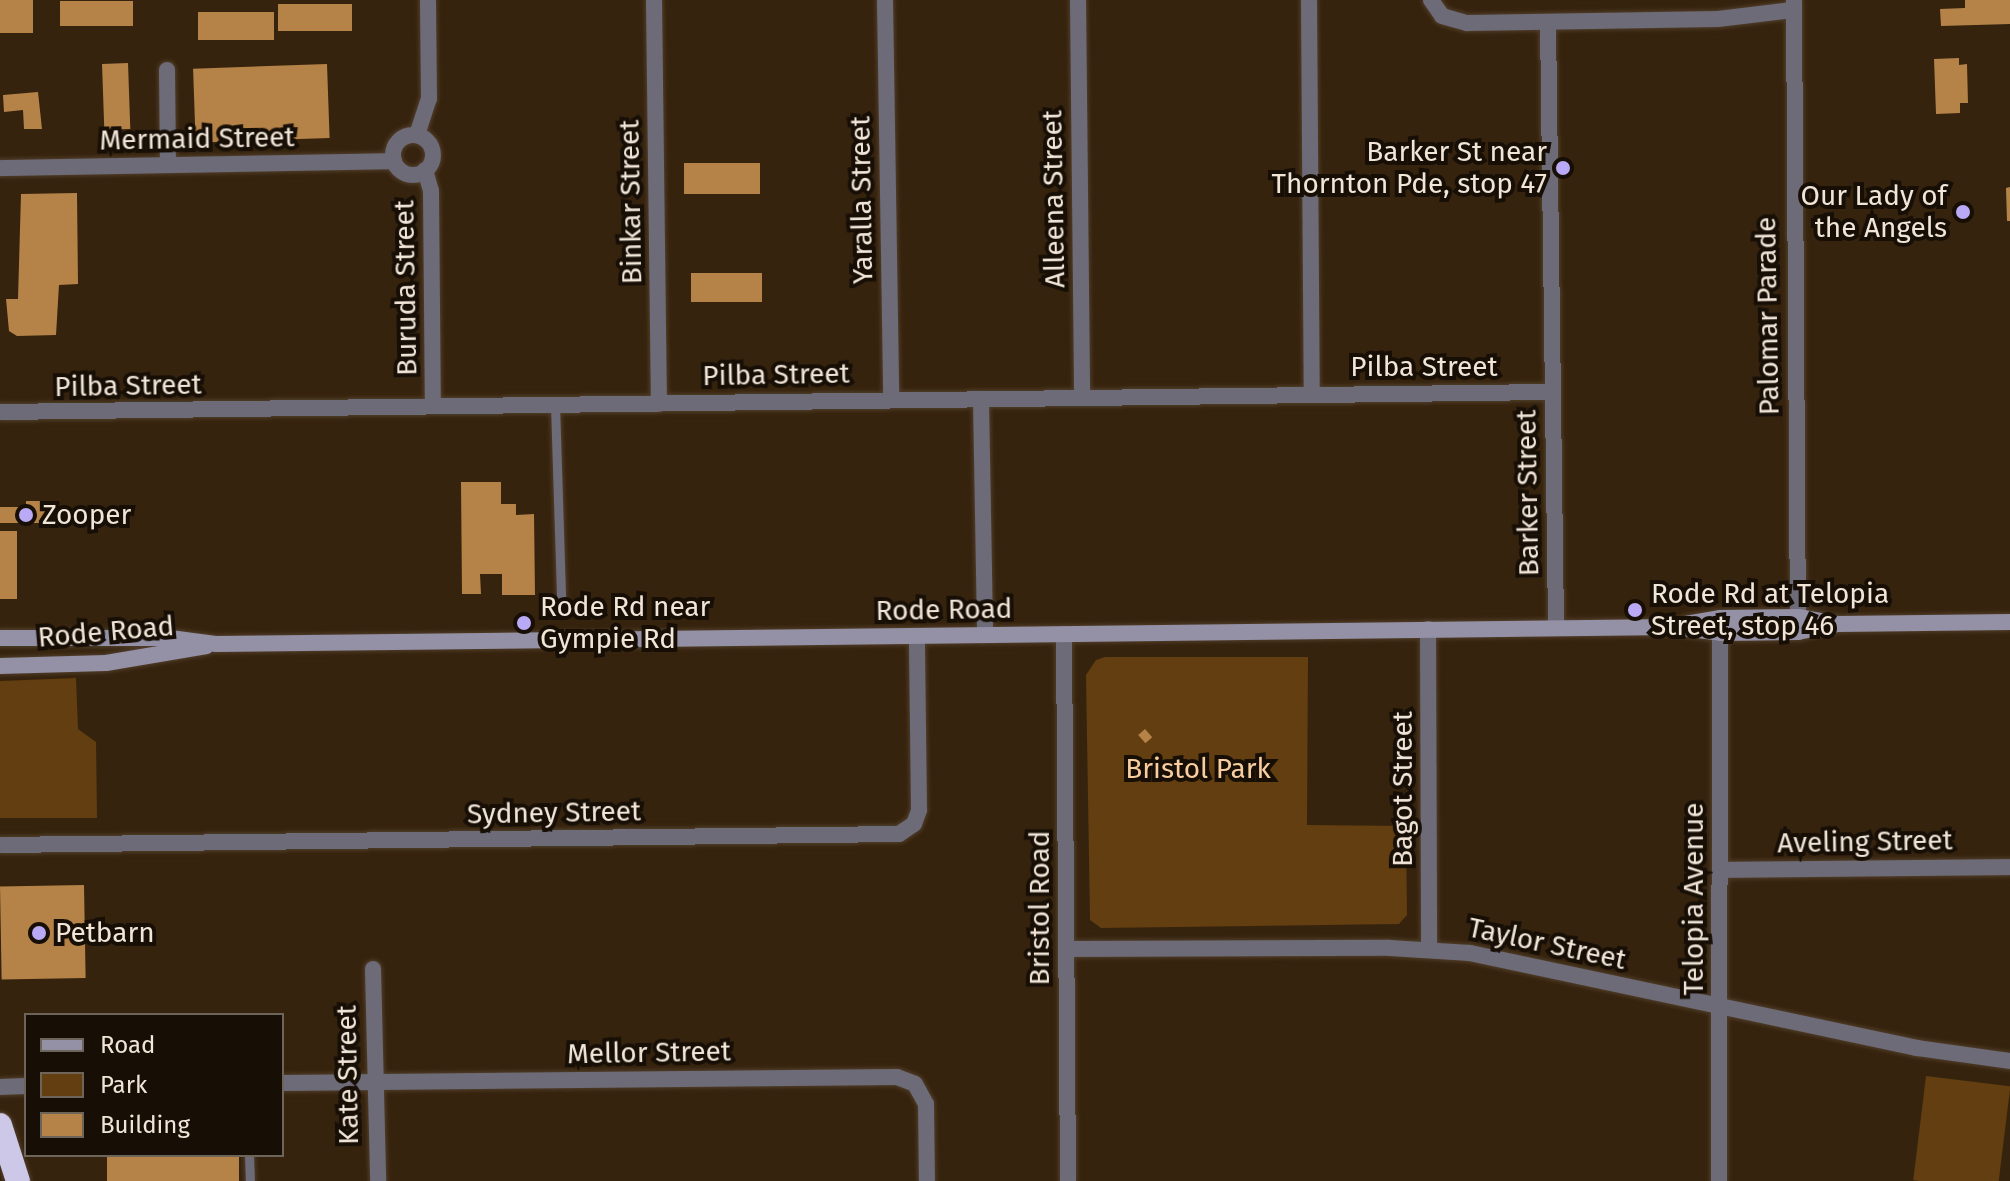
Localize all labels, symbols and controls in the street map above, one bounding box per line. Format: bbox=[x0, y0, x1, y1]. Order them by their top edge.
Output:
street label: Alleena Street bbox=[1036, 110, 1072, 288]
street label: Yaralla Street bbox=[844, 116, 880, 284]
street label: Binkar Street bbox=[613, 119, 649, 285]
street label: Mermaid Street bbox=[99, 121, 295, 157]
place label: Barker St near Thornton Pde, stop 47 bbox=[1272, 135, 1547, 201]
marker: Barker St near Thornton Pde, stop 47 bbox=[1554, 159, 1572, 177]
place label: Our Lady of the Angels bbox=[1801, 179, 1947, 245]
street label: Buruda Street bbox=[388, 200, 424, 376]
marker: Our Lady of the Angels bbox=[1954, 203, 1972, 221]
street label: Palomar Parade bbox=[1749, 216, 1787, 416]
street label: Pilba Street bbox=[1350, 350, 1498, 384]
street label: Pilba Street bbox=[702, 357, 850, 393]
street label: Pilba Street bbox=[54, 368, 202, 404]
street label: Barker Street bbox=[1510, 409, 1546, 577]
place label: Zooper bbox=[42, 498, 131, 532]
marker: Zooper bbox=[17, 506, 35, 524]
place label: Rode Rd at Telopia Street, stop 46 bbox=[1651, 577, 1889, 643]
place label: Rode Rd near Gympie Rd bbox=[540, 590, 710, 656]
street label: Rode Road bbox=[875, 592, 1013, 628]
marker: Rode Rd at Telopia Street, stop 46 bbox=[1626, 601, 1644, 619]
street label: Rode Road bbox=[36, 609, 176, 655]
marker: Rode Rd near Gympie Rd bbox=[515, 614, 533, 632]
street label: Bagot Street bbox=[1386, 711, 1420, 867]
park label: Bristol Park bbox=[1125, 752, 1271, 786]
street label: Sydney Street bbox=[467, 795, 641, 831]
street label: Telopia Avenue bbox=[1677, 803, 1711, 995]
street label: Aveling Street bbox=[1777, 824, 1953, 860]
street label: Bristol Road bbox=[1023, 830, 1057, 986]
street label: Taylor Street bbox=[1465, 911, 1629, 977]
place label: Petbarn bbox=[55, 916, 155, 950]
marker: Petbarn bbox=[30, 924, 48, 942]
street label: Kate Street bbox=[330, 1005, 366, 1145]
legend bbox=[24, 1013, 284, 1157]
text: Road bbox=[100, 1031, 155, 1059]
street label: Mellor Street bbox=[567, 1035, 731, 1071]
text: Park bbox=[100, 1071, 147, 1099]
text: Building bbox=[100, 1111, 190, 1139]

